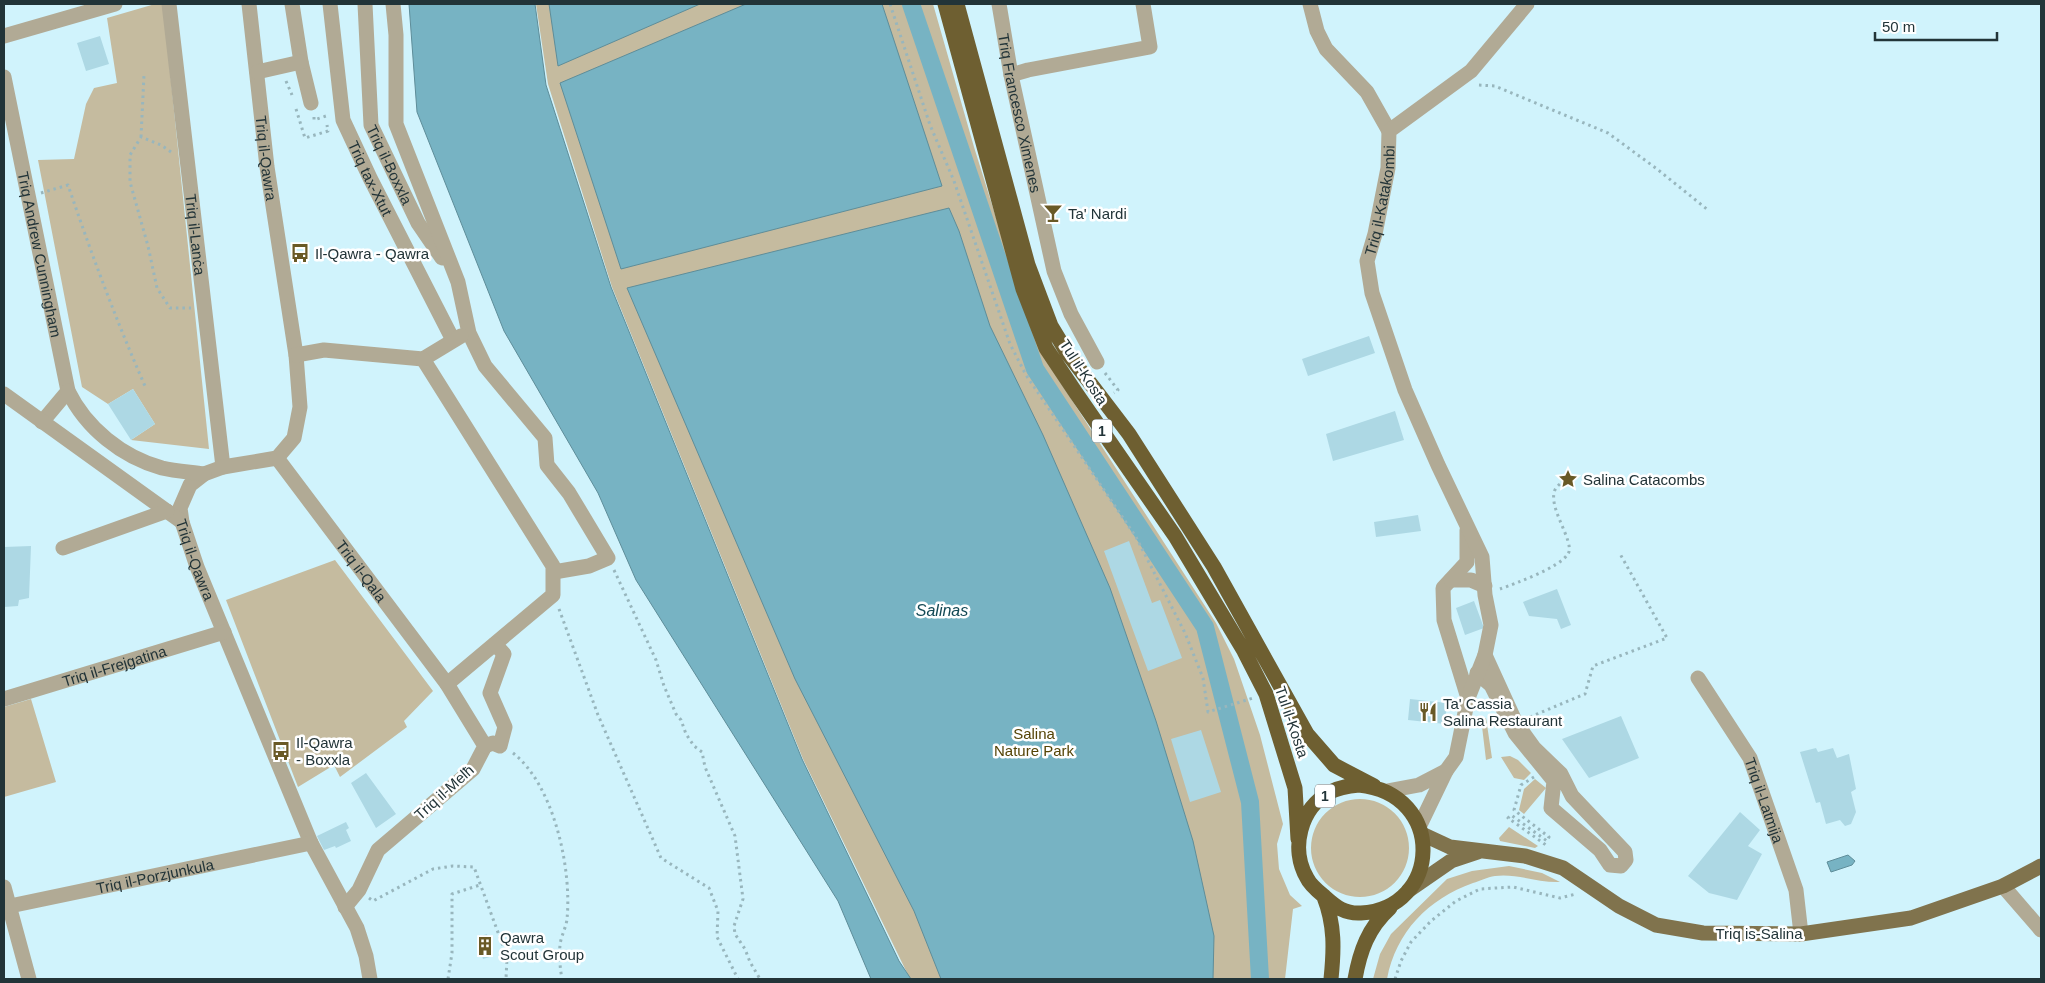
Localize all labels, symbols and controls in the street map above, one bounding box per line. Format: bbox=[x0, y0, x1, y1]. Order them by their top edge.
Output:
scale bar bbox=[1875, 10, 1998, 42]
text: 50 m bbox=[1882, 18, 1915, 35]
street label: Triq Francesco Ximenes bbox=[996, 32, 1045, 194]
street label: Triq il-Qawra bbox=[253, 115, 281, 202]
street label: Triq il-Boxxla bbox=[364, 122, 417, 208]
street label: Triq tax-Xtut bbox=[345, 138, 397, 219]
street label: Triq il-Katakombi bbox=[1361, 145, 1397, 257]
street label: Triq Andrew Cunningham bbox=[15, 170, 65, 339]
street label: Triq il-Lanċa bbox=[183, 193, 209, 277]
bar icon: Ta' Nardi bbox=[1042, 202, 1064, 224]
place label: Ta' Nardi bbox=[1068, 205, 1127, 222]
bus stop icon: Il-Qawra - Qawra bbox=[289, 242, 311, 264]
place label: Il-Qawra - Qawra bbox=[315, 245, 430, 262]
street label: Tul il-Kosta bbox=[1057, 336, 1112, 408]
road number: 1 bbox=[1092, 420, 1112, 442]
place icon: Salina Catacombs bbox=[1557, 468, 1579, 490]
place label: Salina Catacombs bbox=[1583, 471, 1705, 488]
street label: Triq il-Qawra bbox=[173, 517, 218, 603]
street label: Triq il-Qala bbox=[333, 536, 391, 605]
water label: Salinas bbox=[916, 602, 968, 619]
street label: Triq il-Frejgatina bbox=[60, 641, 169, 689]
street label: Tul il-Kosta bbox=[1272, 684, 1312, 761]
place label: Ta' Cassia Salina Restaurant bbox=[1443, 695, 1563, 729]
restaurant icon: Ta' Cassia Salina Restaurant bbox=[1417, 701, 1439, 723]
park label: Salina Nature Park bbox=[994, 725, 1075, 759]
place label: Il-Qawra - Boxxla bbox=[296, 734, 353, 768]
bus stop icon: Il-Qawra - Boxxla bbox=[270, 740, 292, 762]
street label: Triq il-Latmija bbox=[1742, 755, 1788, 846]
street label: Triq il-Melħ bbox=[411, 761, 477, 823]
road number: 1 bbox=[1315, 784, 1335, 808]
street label: Triq il-Porzjunkula bbox=[95, 855, 216, 896]
street label: Triq is-Salina bbox=[1716, 925, 1803, 942]
place label: Qawra Scout Group bbox=[500, 929, 584, 963]
building icon: Qawra Scout Group bbox=[474, 935, 496, 957]

